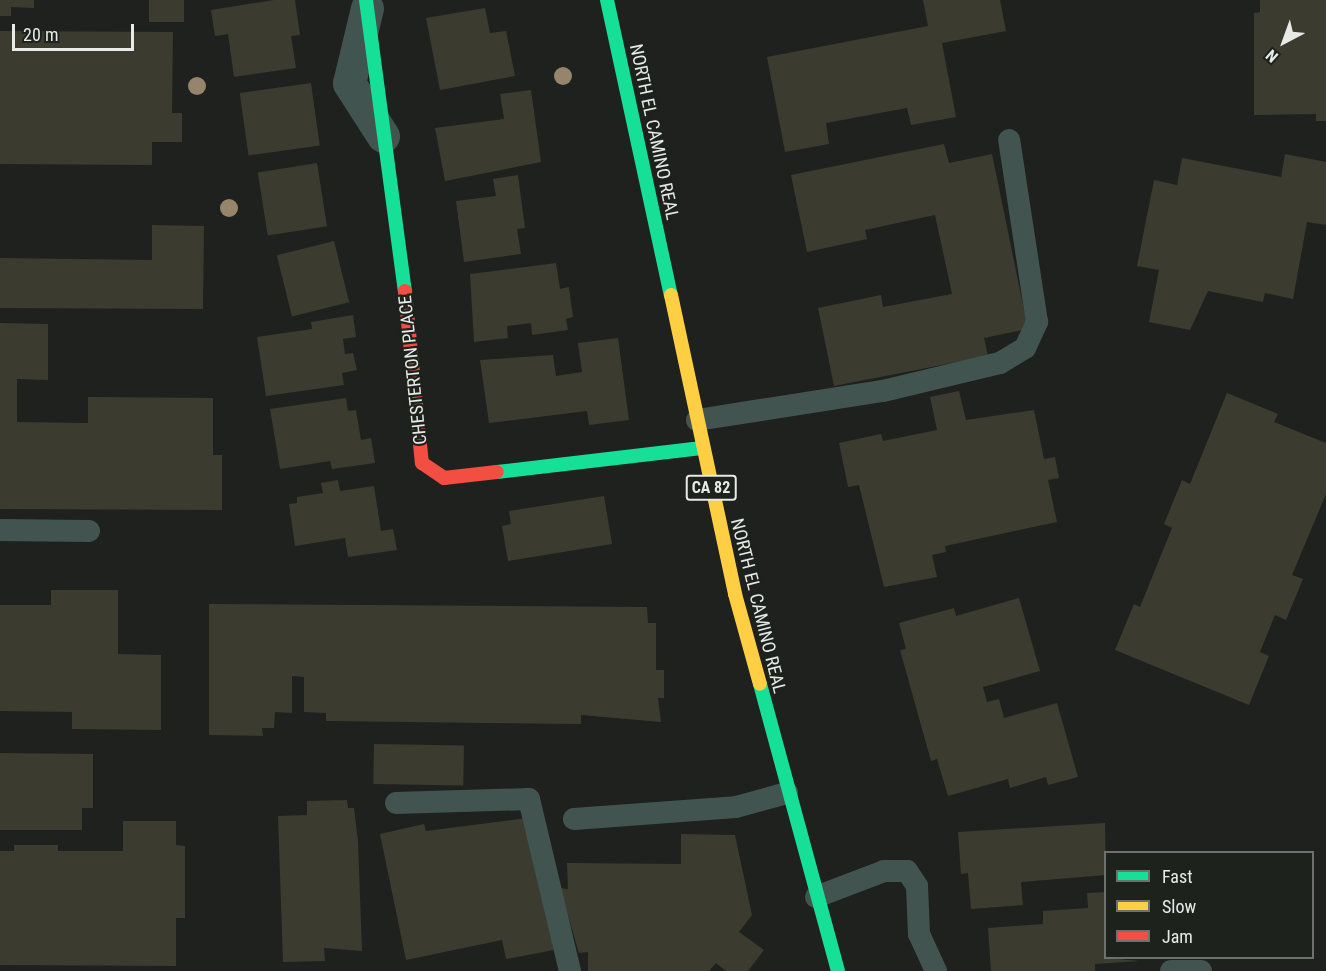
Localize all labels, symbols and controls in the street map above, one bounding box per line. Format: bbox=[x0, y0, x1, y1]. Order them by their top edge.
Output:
scale bar bbox=[15, 12, 136, 50]
north arrow bbox=[1254, 12, 1314, 72]
text: 20 m bbox=[23, 24, 58, 45]
street label: NORTH EL CAMINO REAL bbox=[625, 42, 683, 222]
text: N bbox=[1262, 46, 1282, 66]
street label: CHESTERTON PLACE bbox=[394, 294, 432, 446]
road number: CA 82 bbox=[686, 475, 736, 501]
street label: NORTH EL CAMINO REAL bbox=[726, 516, 790, 696]
legend bbox=[1104, 851, 1314, 959]
text: Fast bbox=[1162, 866, 1193, 887]
text: Slow bbox=[1162, 896, 1196, 917]
text: Jam bbox=[1162, 926, 1193, 947]

